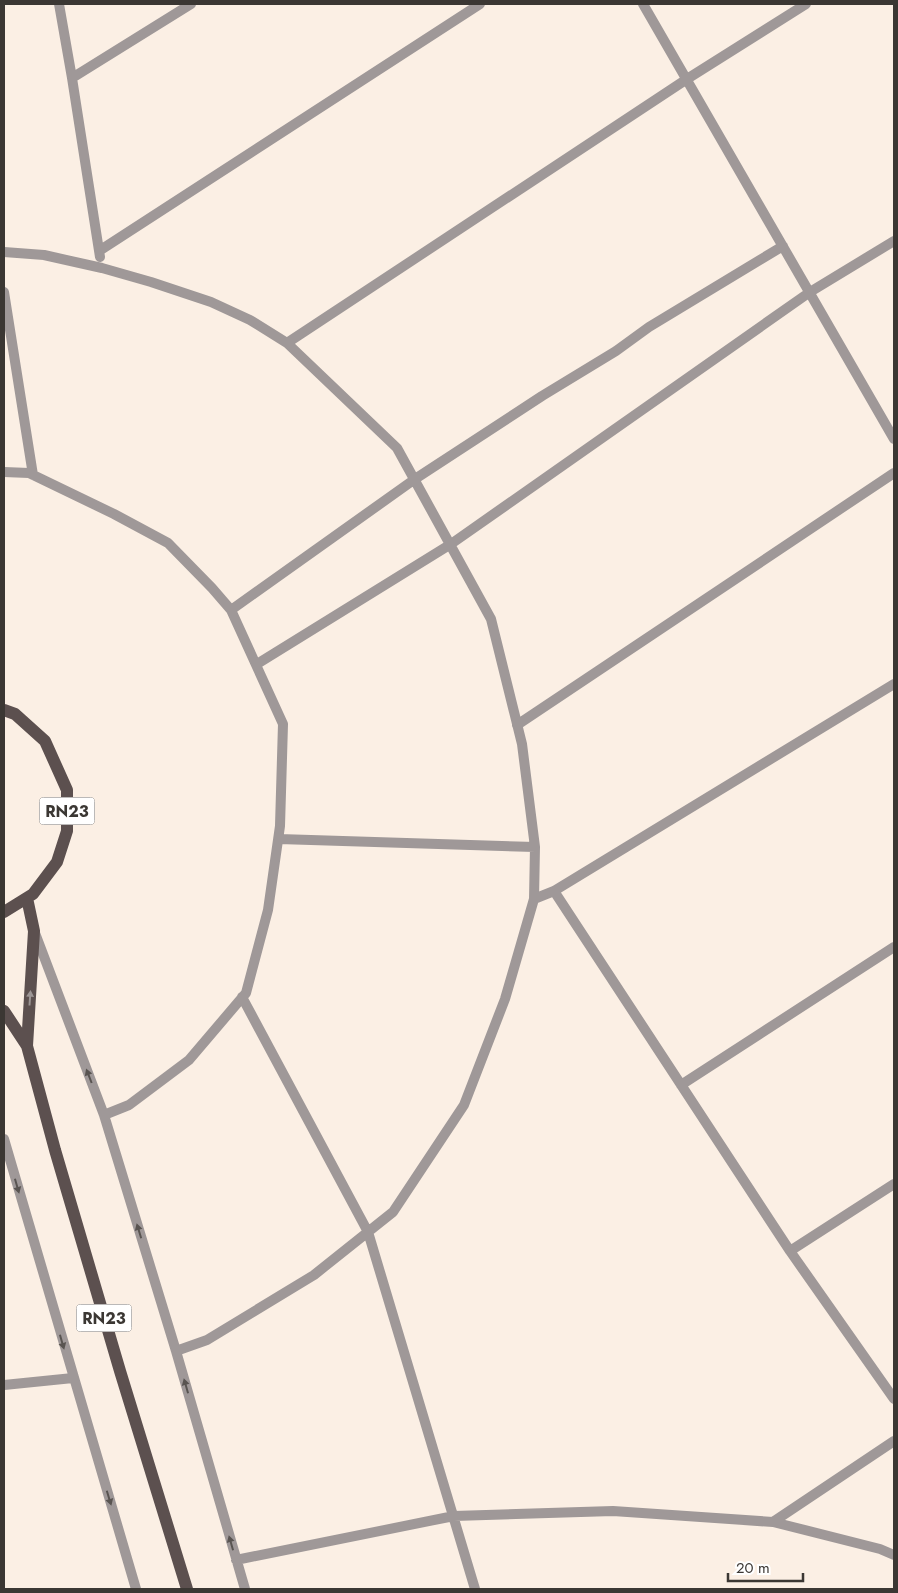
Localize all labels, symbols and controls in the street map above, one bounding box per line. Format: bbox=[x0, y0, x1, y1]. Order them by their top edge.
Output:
road number: RN23 bbox=[40, 798, 94, 824]
one-way arrow bbox=[26, 989, 34, 1005]
one-way arrow bbox=[85, 1068, 93, 1083]
one-way arrow bbox=[13, 1179, 21, 1194]
one-way arrow bbox=[135, 1223, 143, 1238]
road number: RN23 bbox=[76, 1305, 132, 1332]
one-way arrow bbox=[59, 1335, 67, 1350]
one-way arrow bbox=[182, 1379, 190, 1394]
one-way arrow bbox=[105, 1491, 113, 1506]
one-way arrow bbox=[226, 1535, 234, 1550]
scale bar bbox=[728, 1550, 803, 1582]
text: 20 m bbox=[736, 1557, 770, 1579]

